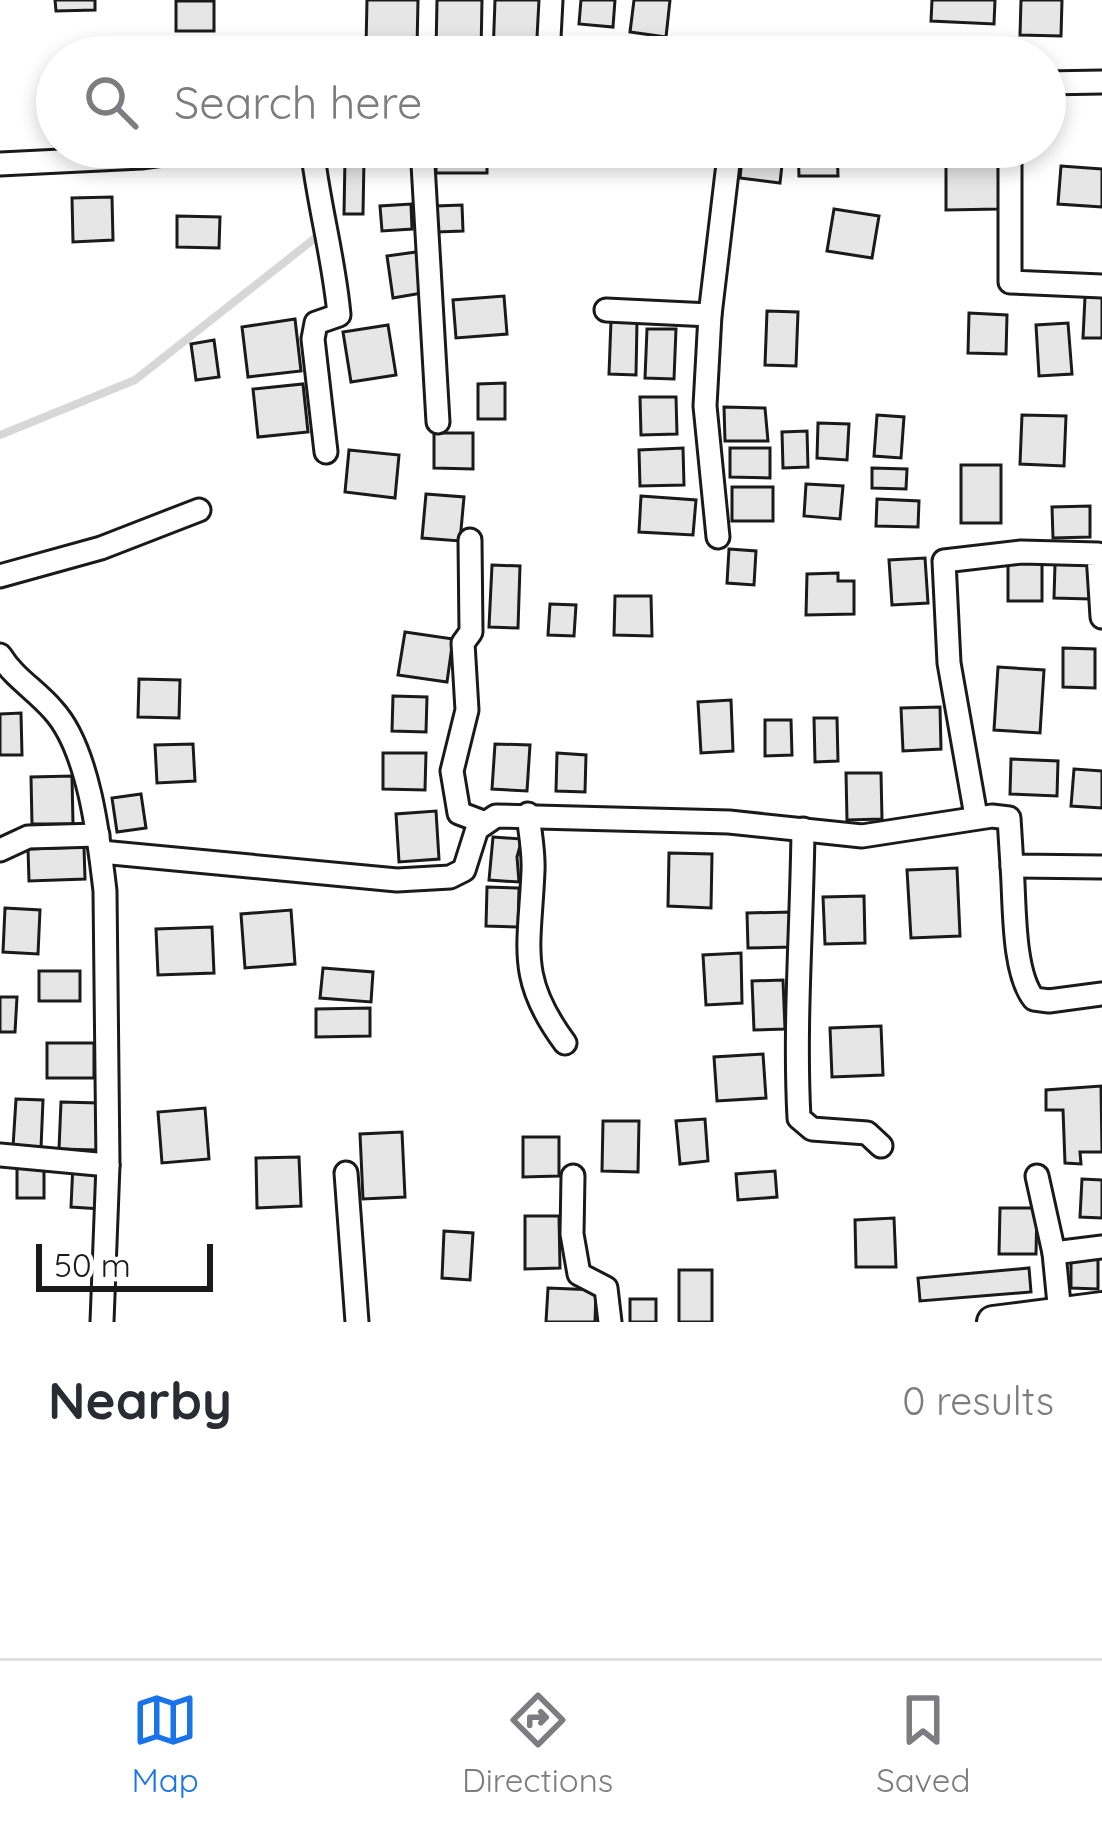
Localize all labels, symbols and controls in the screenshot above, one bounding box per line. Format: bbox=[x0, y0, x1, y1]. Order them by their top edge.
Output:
search box bbox=[36, 36, 1066, 168]
icon: search bbox=[78, 69, 144, 135]
text: Search here bbox=[174, 74, 422, 130]
scale bar bbox=[36, 1238, 213, 1291]
text: 50 m bbox=[54, 1244, 131, 1285]
text: Nearby bbox=[48, 1368, 232, 1432]
text: 0 results bbox=[902, 1376, 1054, 1425]
tab: Map bbox=[132, 1687, 199, 1800]
tab: Directions bbox=[462, 1687, 613, 1800]
tab: Saved bbox=[876, 1687, 970, 1800]

